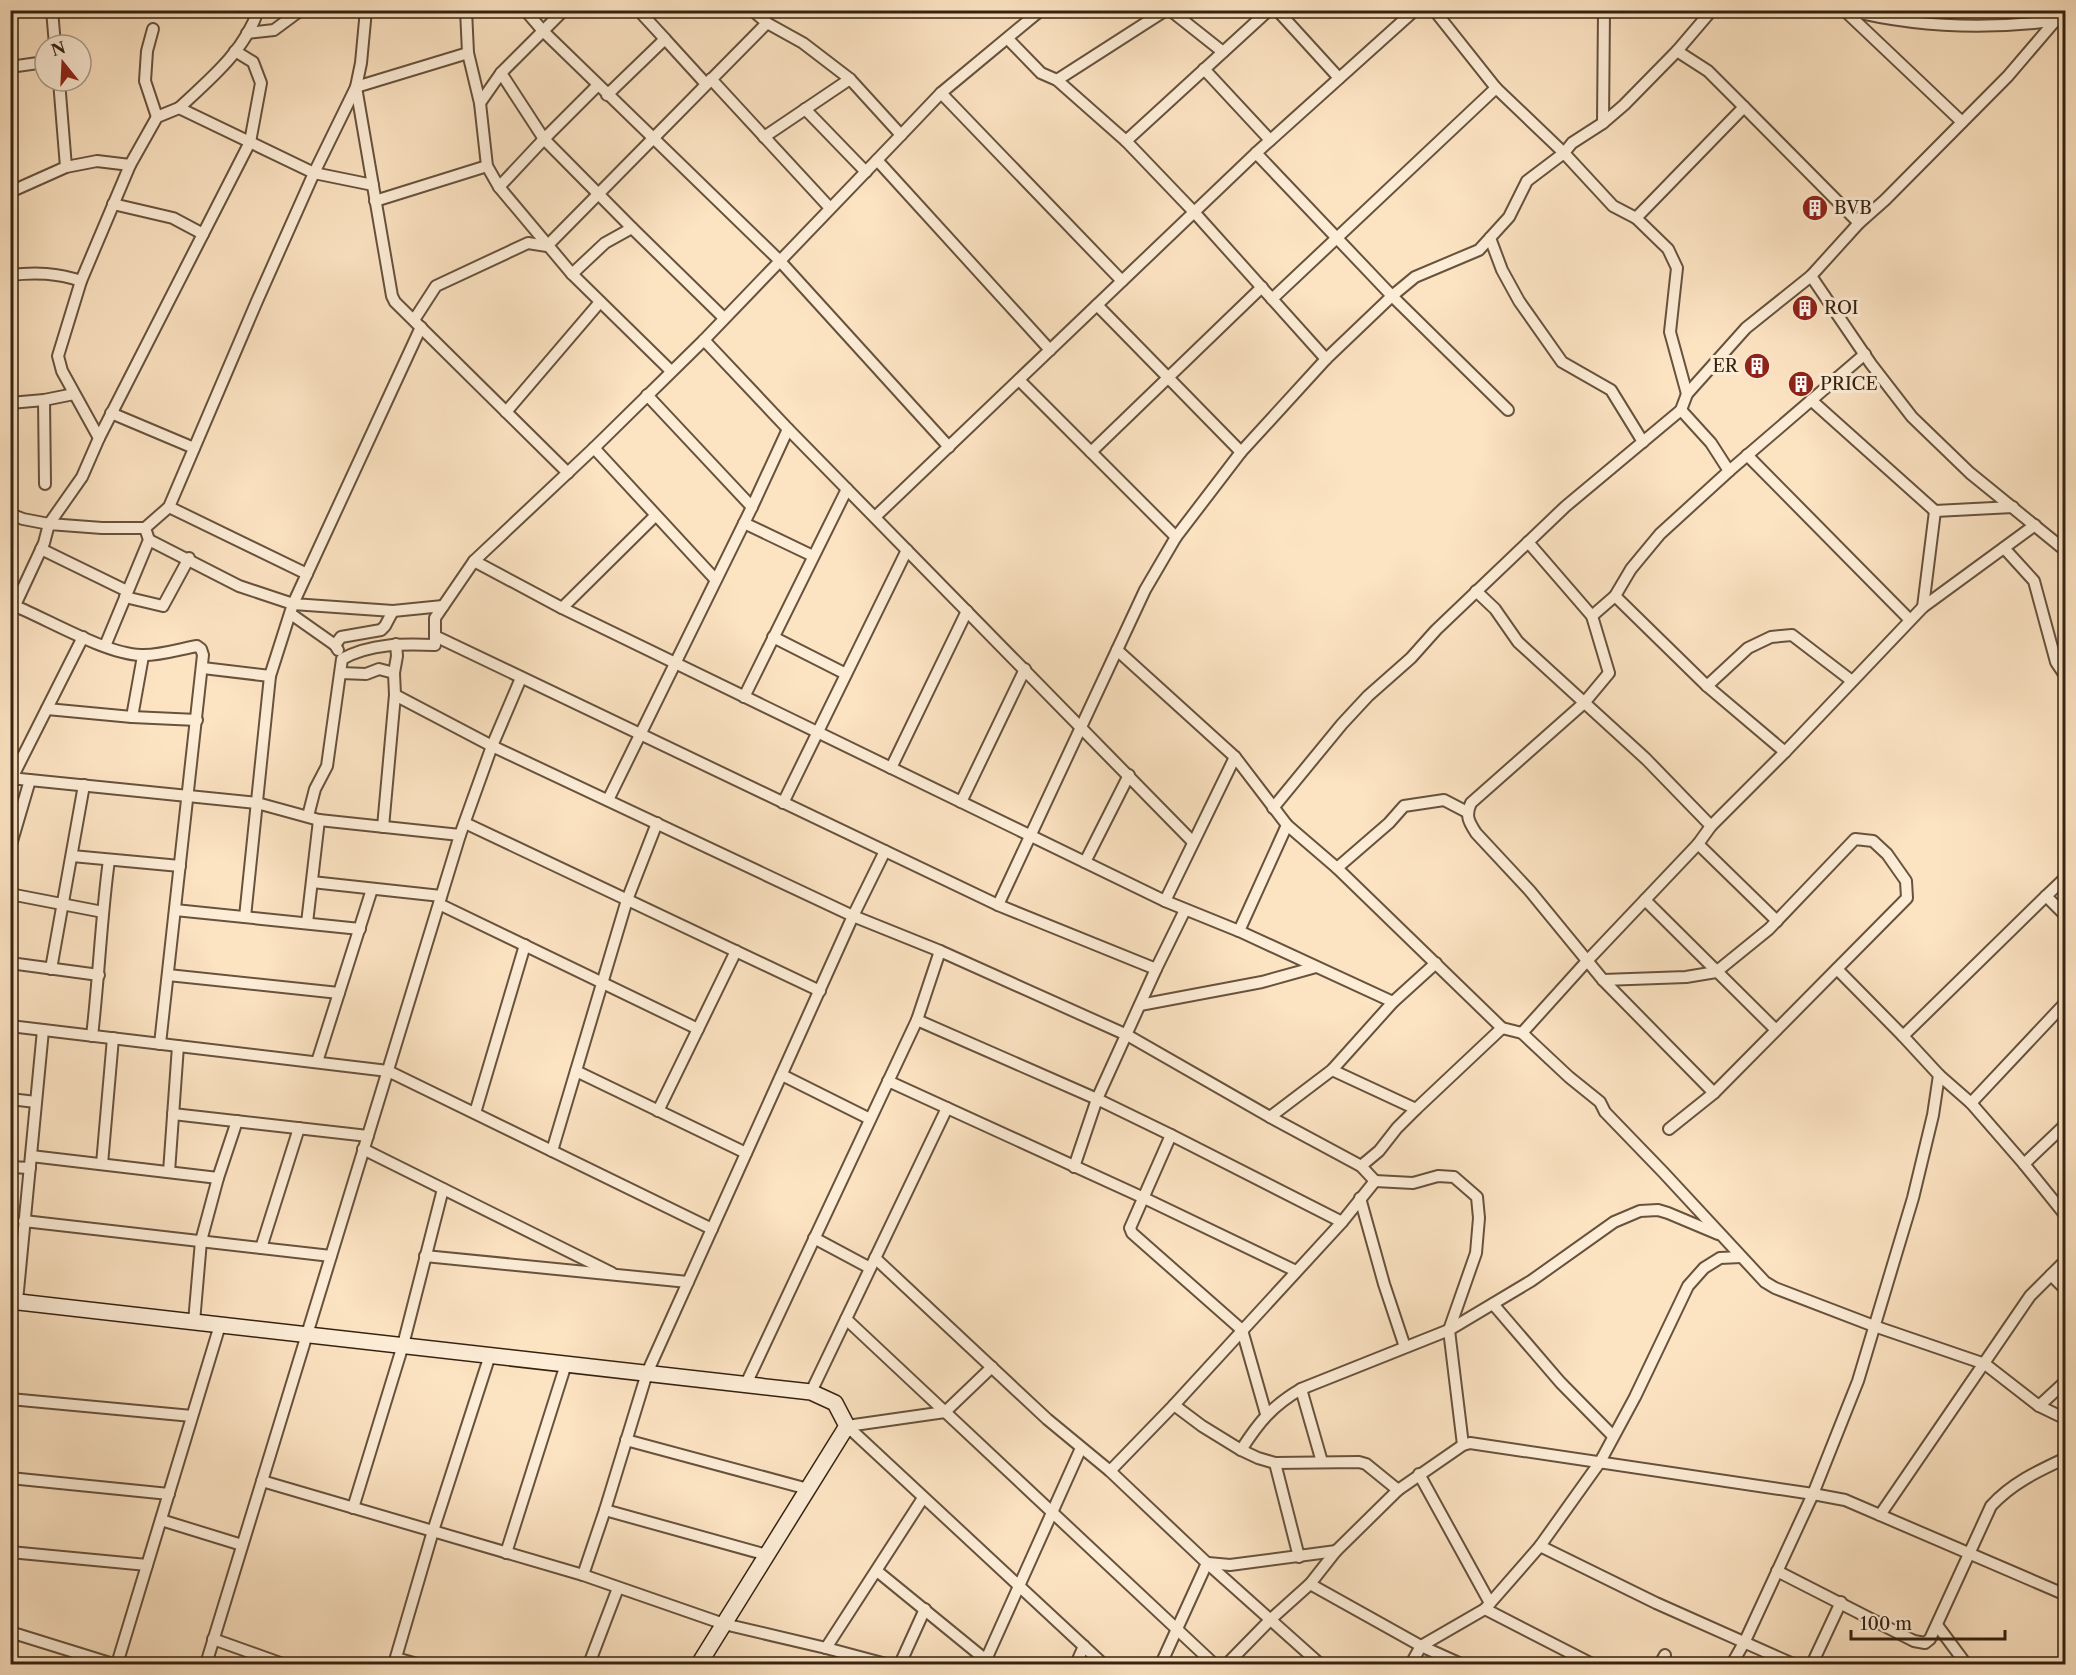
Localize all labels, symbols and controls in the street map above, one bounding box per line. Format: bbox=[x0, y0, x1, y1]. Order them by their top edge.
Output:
north arrow bbox=[33, 33, 93, 93]
text: N bbox=[49, 37, 68, 60]
building icon: BVB bbox=[1800, 193, 1830, 223]
place label: BVB bbox=[1834, 197, 1872, 219]
building icon: ROI bbox=[1790, 293, 1820, 323]
place label: ROI bbox=[1824, 297, 1859, 319]
building icon: ER bbox=[1742, 351, 1772, 381]
place label: ER bbox=[1712, 355, 1739, 377]
building icon: PRICE bbox=[1786, 369, 1816, 399]
place label: PRICE bbox=[1820, 373, 1878, 395]
scale bar bbox=[1851, 1603, 2006, 1641]
text: 100 m bbox=[1860, 1613, 1912, 1635]

